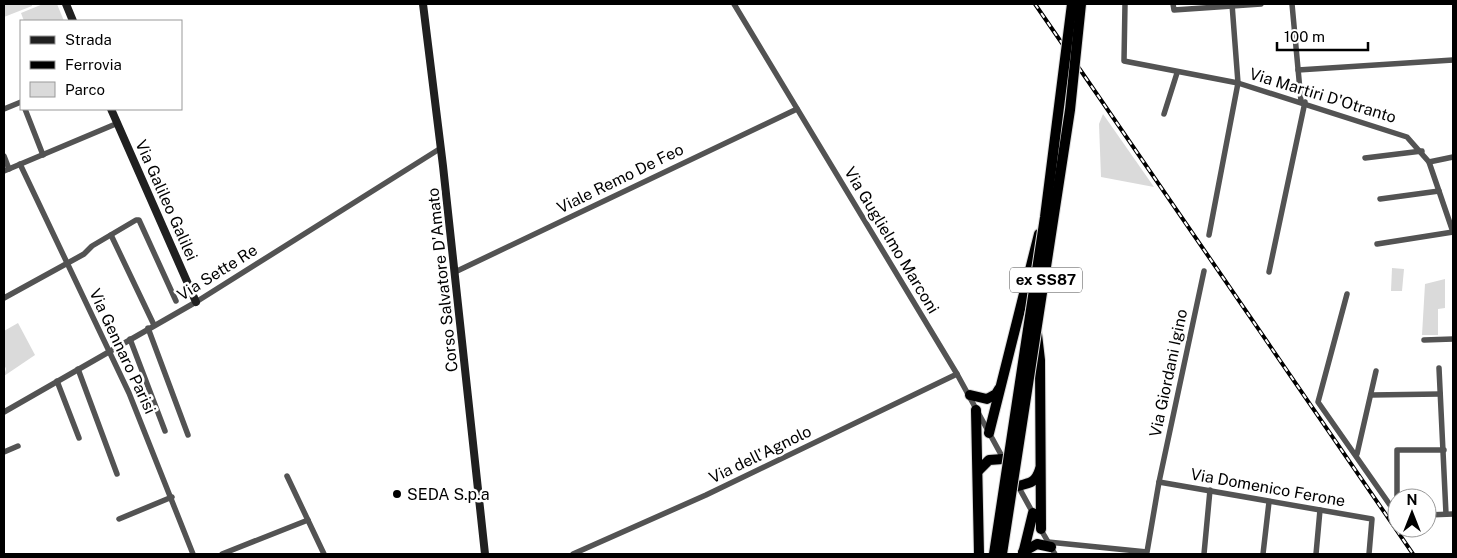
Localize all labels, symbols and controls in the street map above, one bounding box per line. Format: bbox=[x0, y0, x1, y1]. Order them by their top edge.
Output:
legend bbox=[20, 20, 182, 110]
scale bar bbox=[1277, 20, 1368, 52]
text: 100 m bbox=[1284, 28, 1325, 45]
text: Strada bbox=[65, 31, 112, 48]
text: Ferrovia bbox=[65, 56, 122, 73]
street label: Via Martiri D'Otranto bbox=[1247, 64, 1399, 127]
text: Parco bbox=[65, 81, 105, 98]
street label: Via Galileo Galilei bbox=[131, 137, 202, 263]
street label: Viale Remo De Feo bbox=[554, 140, 687, 217]
street label: Via Guglielmo Marconi bbox=[840, 164, 943, 317]
street label: Corso Salvatore D'Amato bbox=[423, 187, 462, 373]
street label: Via Sette Re bbox=[174, 240, 261, 305]
road number: ex SS87 bbox=[1010, 268, 1082, 292]
street label: Via Gennaro Parisi bbox=[85, 286, 160, 417]
street label: Via Giordani Igino bbox=[1146, 307, 1191, 439]
street label: Via dell'Agnolo bbox=[706, 421, 814, 487]
street label: Via Domenico Ferone bbox=[1189, 465, 1347, 510]
place label: SEDA S.p.a bbox=[407, 485, 490, 504]
marker: SEDA S.p.a bbox=[391, 488, 403, 500]
north arrow bbox=[1387, 488, 1437, 538]
text: N bbox=[1407, 492, 1417, 508]

